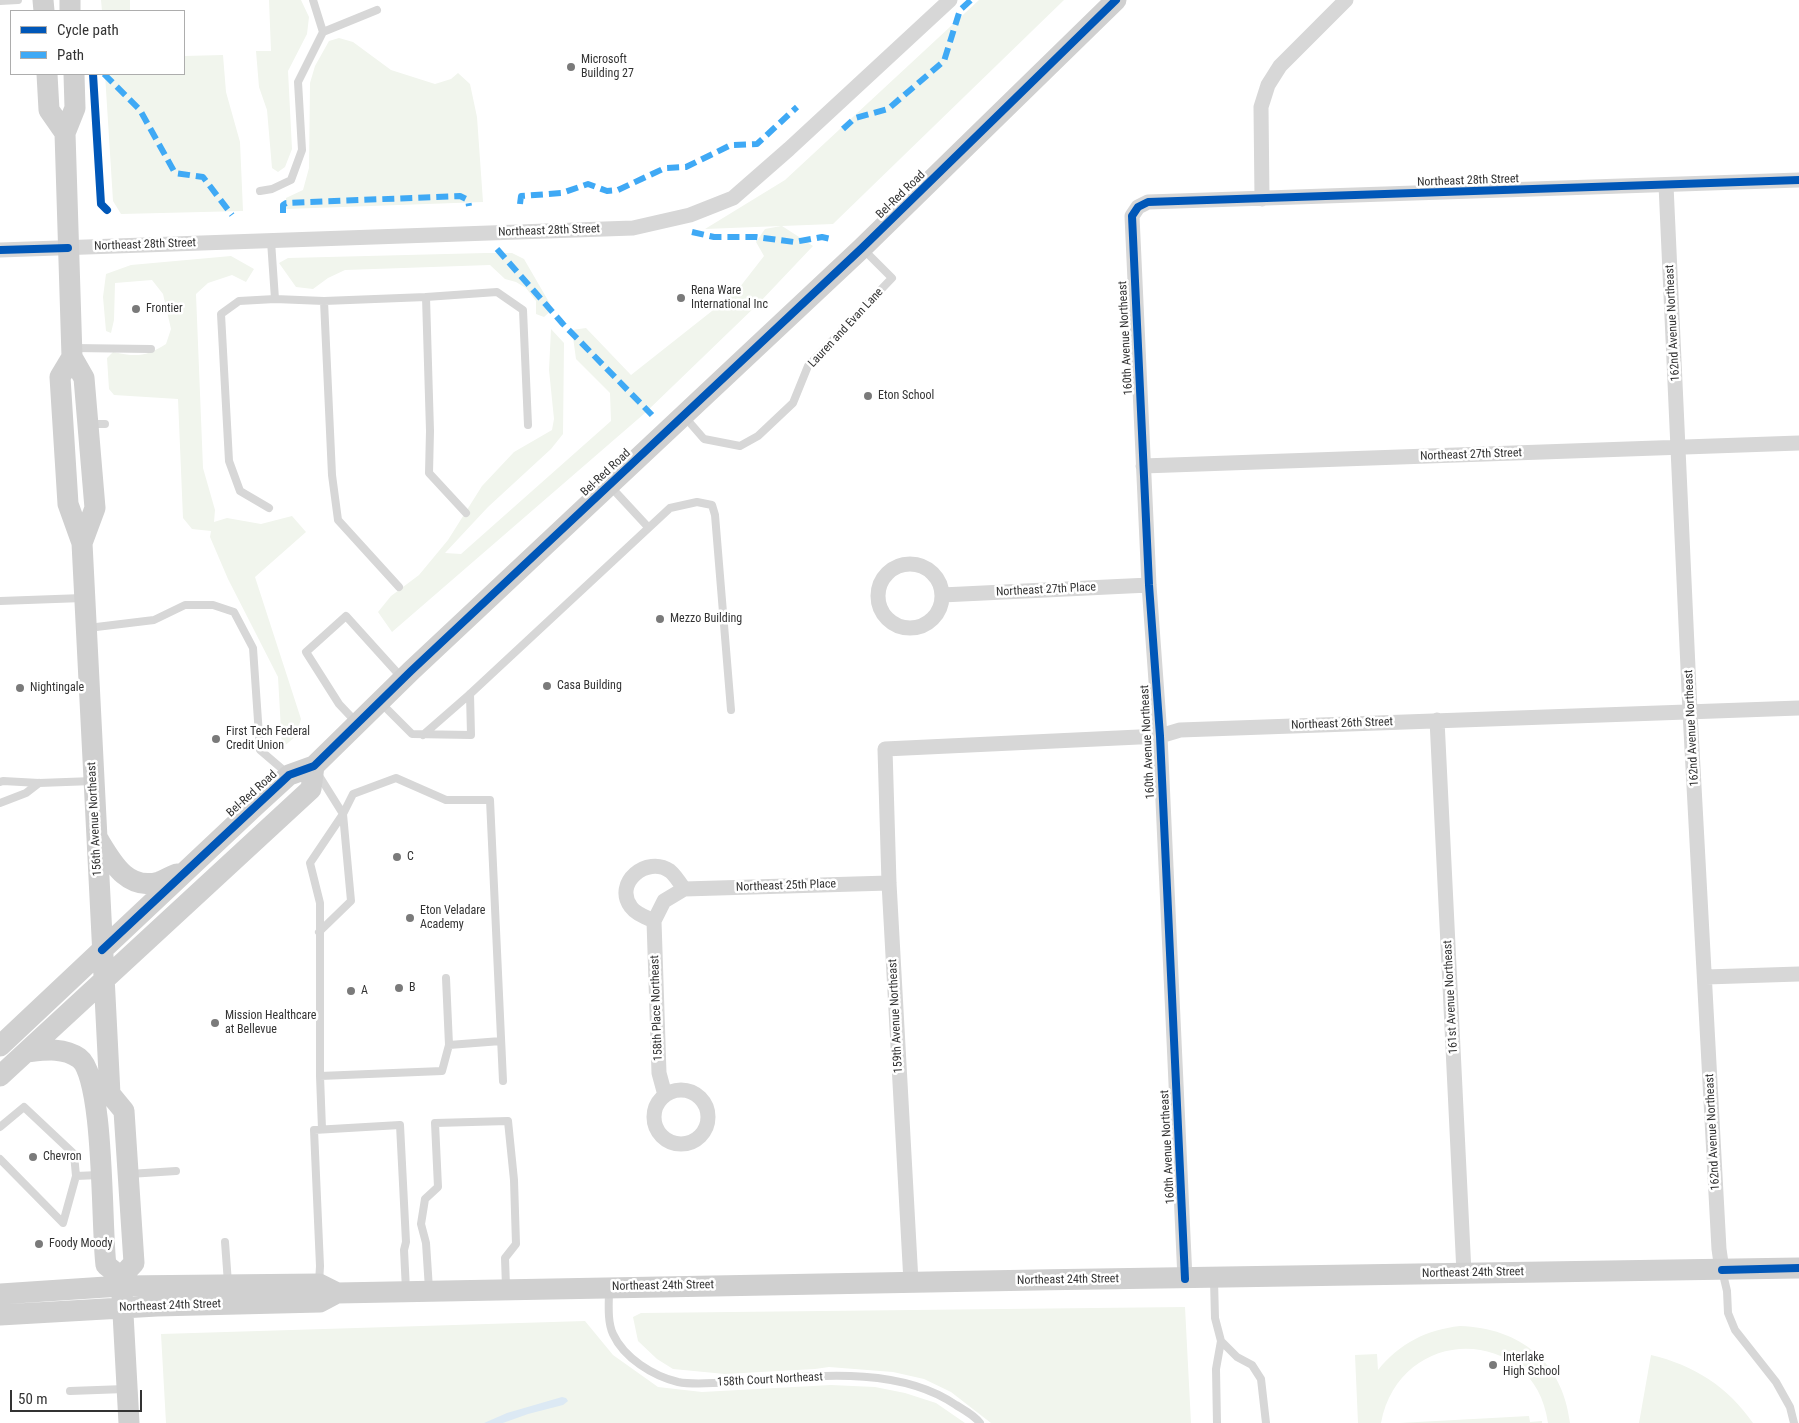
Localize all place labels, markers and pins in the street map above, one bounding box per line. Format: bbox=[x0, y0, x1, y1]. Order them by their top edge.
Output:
place label: Microsoft Building 27 bbox=[581, 53, 634, 81]
marker: Microsoft Building 27 bbox=[565, 61, 577, 73]
place label: Rena Ware International Inc bbox=[691, 284, 768, 312]
marker: Rena Ware International Inc bbox=[675, 292, 687, 304]
place label: Frontier bbox=[146, 302, 183, 316]
marker: Frontier bbox=[130, 303, 142, 315]
place label: Eton School bbox=[878, 389, 934, 403]
marker: Eton School bbox=[862, 390, 874, 402]
place label: Mezzo Building bbox=[670, 612, 742, 626]
marker: Mezzo Building bbox=[654, 613, 666, 625]
place label: Casa Building bbox=[557, 679, 622, 693]
marker: Casa Building bbox=[541, 680, 553, 692]
place label: Nightingale bbox=[30, 681, 84, 695]
marker: Nightingale bbox=[14, 682, 26, 694]
place label: First Tech Federal Credit Union bbox=[226, 725, 310, 753]
marker: First Tech Federal Credit Union bbox=[210, 733, 222, 745]
place label: C bbox=[407, 850, 414, 864]
marker: C bbox=[391, 851, 403, 863]
place label: Eton Veladare Academy bbox=[420, 904, 485, 932]
marker: Eton Veladare Academy bbox=[404, 912, 416, 924]
place label: B bbox=[409, 981, 416, 995]
marker: B bbox=[393, 982, 405, 994]
place label: A bbox=[361, 984, 368, 998]
marker: A bbox=[345, 985, 357, 997]
place label: Mission Healthcare at Bellevue bbox=[225, 1009, 316, 1037]
marker: Mission Healthcare at Bellevue bbox=[209, 1017, 221, 1029]
place label: Chevron bbox=[43, 1150, 82, 1164]
marker: Chevron bbox=[27, 1151, 39, 1163]
place label: Foody Moody bbox=[49, 1237, 112, 1251]
marker: Foody Moody bbox=[33, 1238, 45, 1250]
place label: Interlake High School bbox=[1503, 1351, 1560, 1379]
marker: Interlake High School bbox=[1487, 1359, 1499, 1371]

